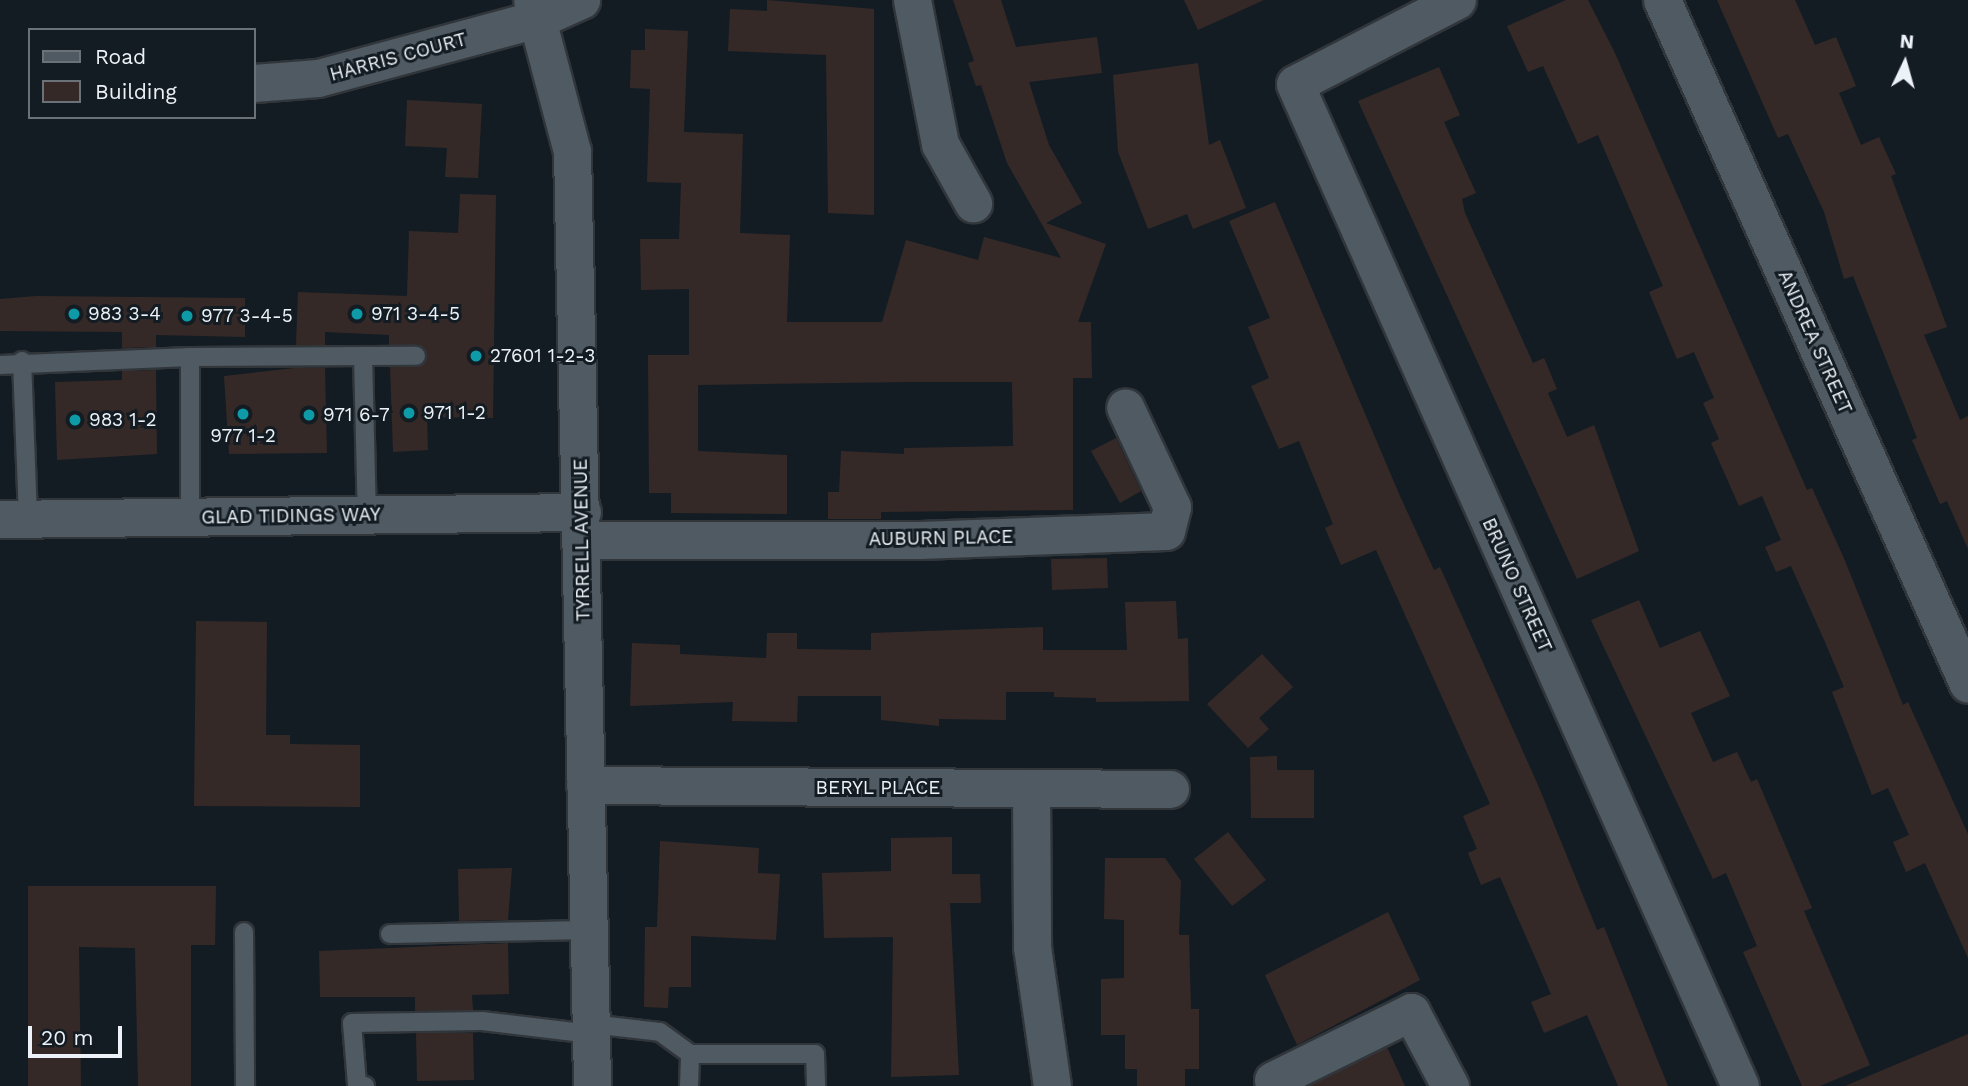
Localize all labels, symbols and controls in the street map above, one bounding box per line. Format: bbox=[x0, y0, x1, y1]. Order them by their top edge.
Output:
legend bbox=[28, 28, 256, 119]
street label: HARRIS COURT bbox=[327, 28, 469, 86]
north arrow bbox=[1870, 28, 1940, 98]
text: N bbox=[1899, 30, 1915, 54]
text: Road bbox=[95, 44, 146, 69]
text: Building bbox=[95, 79, 177, 104]
street label: ANDREA STREET bbox=[1773, 266, 1857, 418]
place label: 983 3-4 bbox=[88, 303, 161, 325]
place label: 971 3-4-5 bbox=[371, 303, 460, 325]
place label: 977 3-4-5 bbox=[201, 305, 293, 327]
marker: 983 3-4 bbox=[66, 306, 82, 322]
marker: 971 3-4-5 bbox=[349, 306, 365, 322]
marker: 977 3-4-5 bbox=[179, 308, 195, 324]
place label: 27601 1-2-3 bbox=[490, 345, 596, 367]
marker: 27601 1-2-3 bbox=[468, 348, 484, 364]
place label: 971 1-2 bbox=[423, 402, 486, 424]
place label: 971 6-7 bbox=[323, 404, 390, 426]
marker: 971 1-2 bbox=[401, 405, 417, 421]
marker: 977 1-2 bbox=[235, 406, 251, 422]
marker: 971 6-7 bbox=[301, 407, 317, 423]
place label: 983 1-2 bbox=[89, 409, 157, 431]
marker: 983 1-2 bbox=[67, 412, 83, 428]
place label: 977 1-2 bbox=[210, 425, 276, 447]
street label: TYRRELL AVENUE bbox=[569, 458, 595, 622]
street label: GLAD TIDINGS WAY bbox=[201, 503, 381, 529]
street label: BRUNO STREET bbox=[1477, 514, 1557, 656]
street label: AUBURN PLACE bbox=[868, 525, 1014, 551]
street label: BERYL PLACE bbox=[815, 777, 941, 799]
scale bar bbox=[32, 1012, 126, 1056]
text: 20 m bbox=[41, 1025, 93, 1050]

